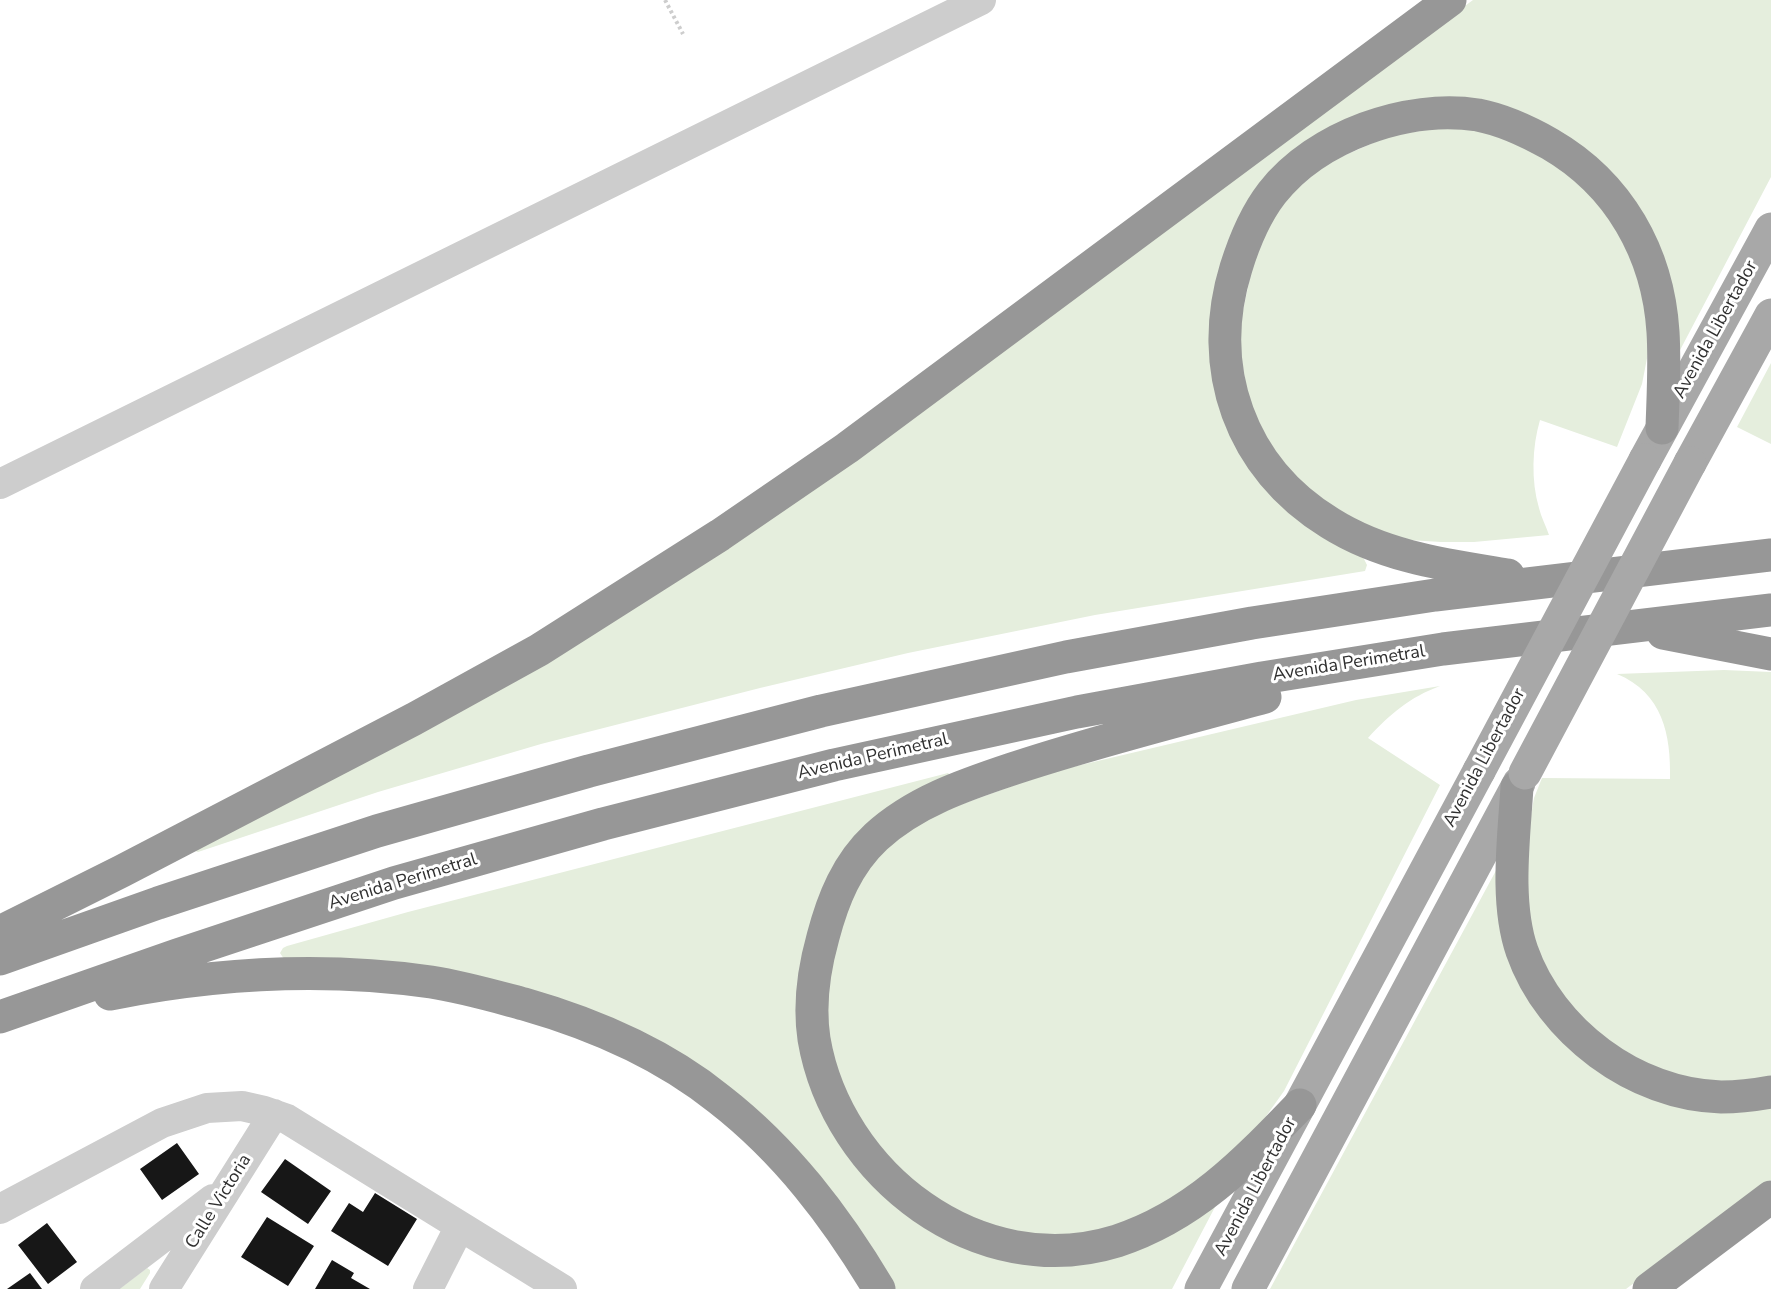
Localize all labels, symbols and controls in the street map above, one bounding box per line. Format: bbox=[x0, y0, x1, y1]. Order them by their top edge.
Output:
street label: Avenida Libertador bbox=[1669, 257, 1763, 403]
street label: Avenida Perimetral bbox=[1271, 641, 1427, 687]
street label: Avenida Libertador bbox=[1439, 685, 1531, 831]
street label: Avenida Perimetral bbox=[795, 729, 951, 785]
street label: Avenida Perimetral bbox=[326, 849, 480, 915]
street label: Avenida Libertador bbox=[1210, 1114, 1302, 1260]
street label: Calle Victoria bbox=[181, 1151, 257, 1253]

